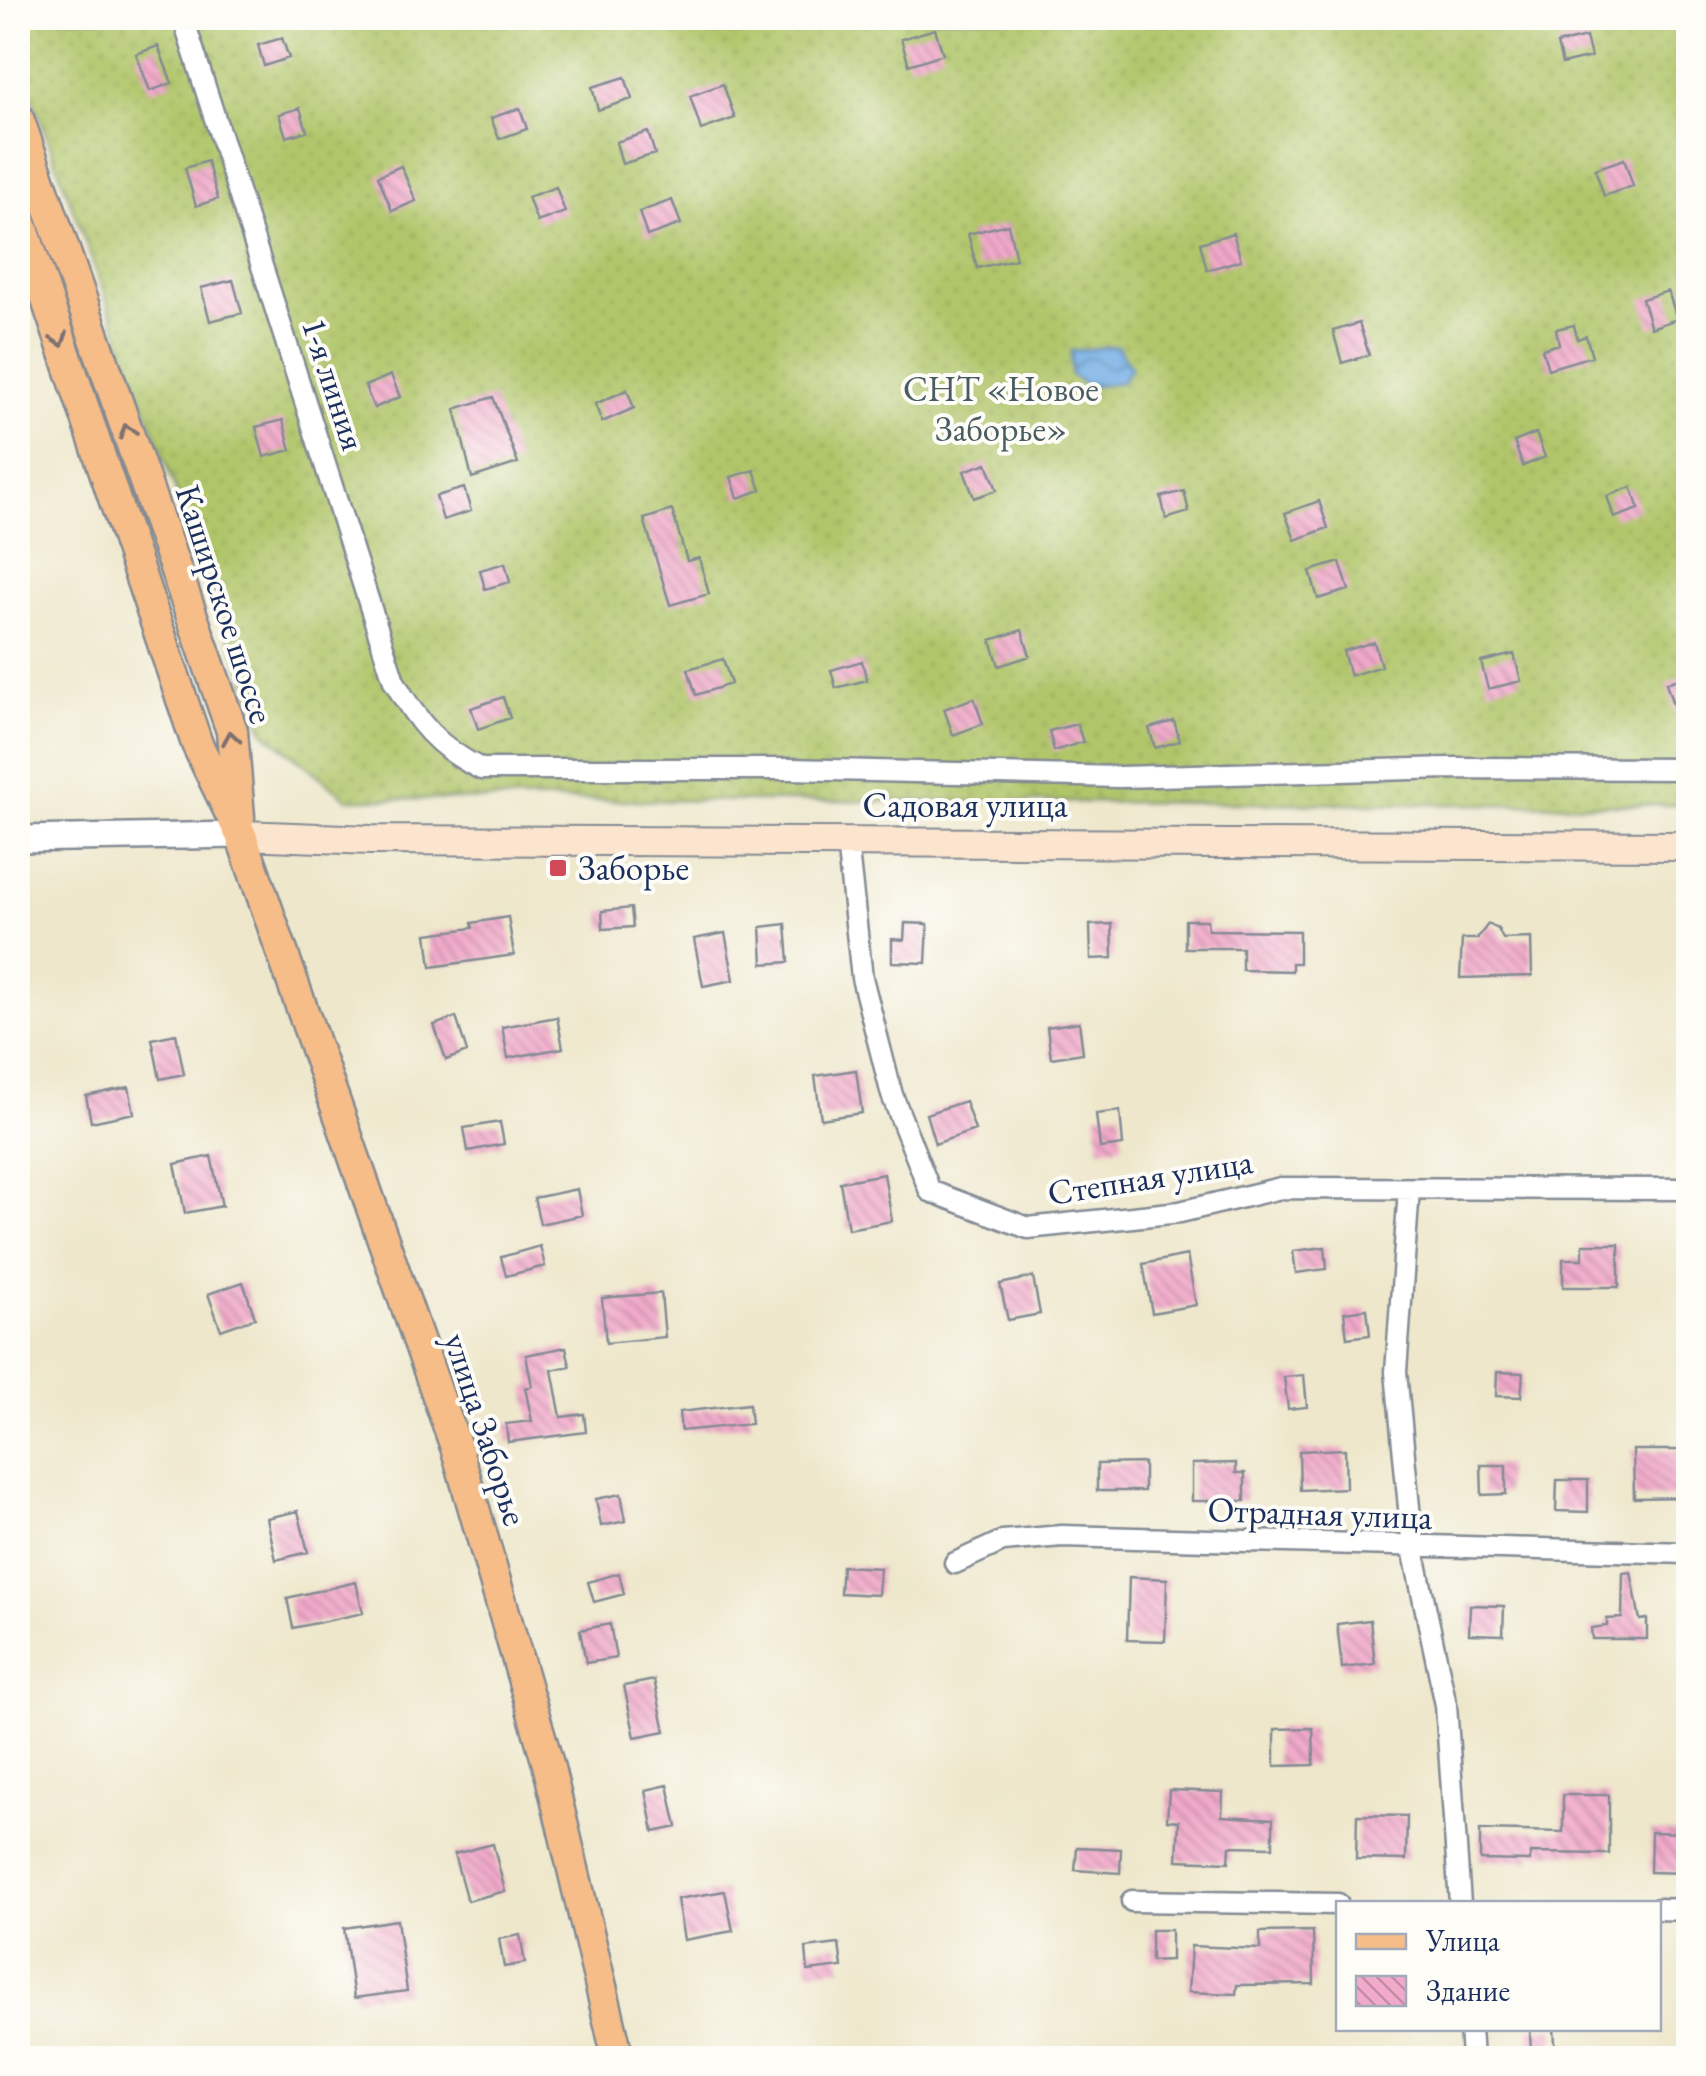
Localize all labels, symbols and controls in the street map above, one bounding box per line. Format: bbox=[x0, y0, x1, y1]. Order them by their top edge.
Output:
street label: 1-я линия bbox=[292, 312, 377, 456]
one-way arrow bbox=[48, 330, 69, 348]
park label: СНТ «Новое Заборье» bbox=[903, 366, 1099, 452]
one-way arrow bbox=[118, 423, 139, 440]
street label: Каширское шоссе bbox=[165, 479, 285, 729]
one-way arrow bbox=[221, 730, 242, 746]
street label: Садовая улица bbox=[862, 782, 1068, 828]
place label: Заборье bbox=[578, 845, 689, 891]
marker: Заборье bbox=[547, 857, 569, 879]
street label: Степная улица bbox=[1044, 1138, 1256, 1216]
street label: улица Заборье bbox=[433, 1327, 539, 1531]
street label: Отрадная улица bbox=[1207, 1486, 1433, 1540]
legend bbox=[1336, 1901, 1661, 2031]
text: Улица bbox=[1425, 1921, 1500, 1960]
text: Здание bbox=[1426, 1971, 1510, 2010]

